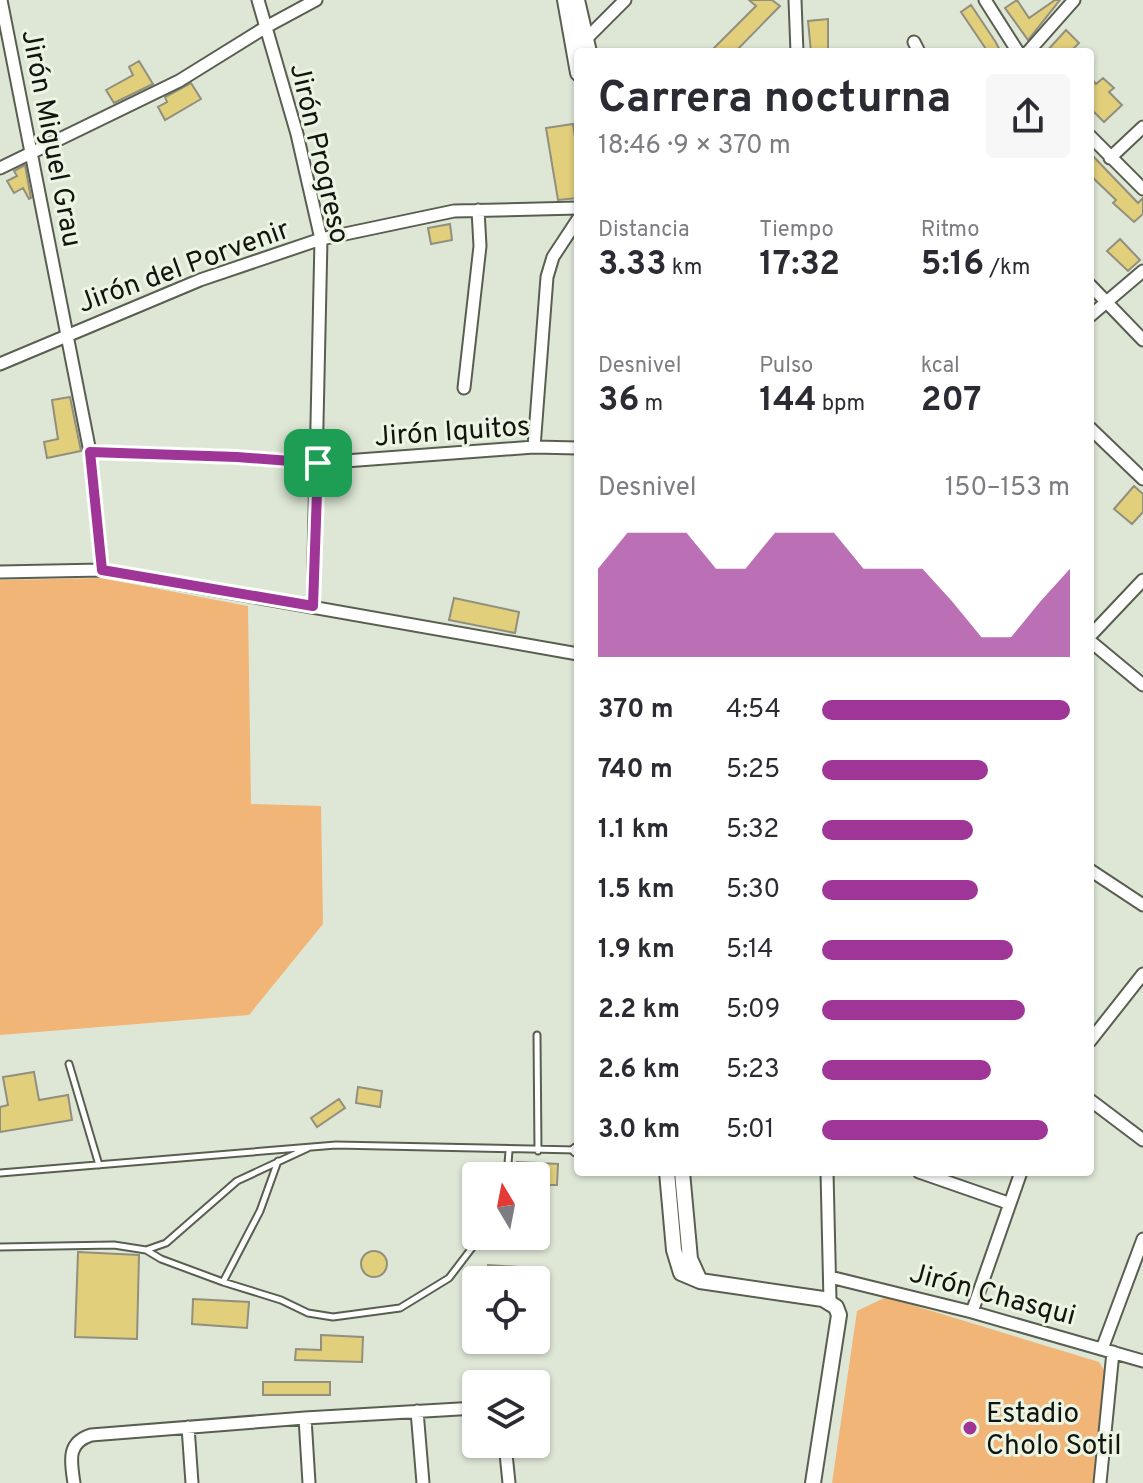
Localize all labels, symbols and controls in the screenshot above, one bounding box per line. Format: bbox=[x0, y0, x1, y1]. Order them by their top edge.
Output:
street label: Jirón Miguel Grau bbox=[11, 27, 89, 250]
street label: Jirón Progreso bbox=[280, 60, 356, 247]
text: Carrera nocturna bbox=[598, 72, 951, 128]
button: share bbox=[986, 74, 1070, 158]
text: 18:46 · 9 × 370 m bbox=[598, 130, 791, 163]
street label: Jirón del Porvenir bbox=[73, 213, 295, 323]
text: Distancia bbox=[598, 217, 690, 244]
text: Tiempo bbox=[759, 217, 834, 244]
text: Ritmo bbox=[921, 217, 980, 244]
text: 3.33 bbox=[598, 244, 667, 287]
text: 17:32 bbox=[759, 244, 840, 287]
text: 5:16 bbox=[921, 244, 984, 287]
text: km bbox=[667, 255, 702, 282]
text: /km bbox=[984, 255, 1030, 282]
text: Desnivel bbox=[598, 353, 681, 380]
text: Pulso bbox=[759, 353, 813, 380]
text: kcal bbox=[921, 353, 960, 380]
text: 36 bbox=[598, 380, 639, 423]
text: 144 bbox=[759, 380, 817, 423]
text: 207 bbox=[921, 380, 981, 423]
text: m bbox=[639, 391, 663, 418]
text: bpm bbox=[817, 391, 865, 418]
street label: Jirón Iquitos bbox=[373, 410, 531, 456]
pin bbox=[284, 429, 352, 497]
icon: arrive bbox=[296, 441, 340, 485]
text: Desnivel bbox=[598, 472, 697, 505]
text: 150–153 m bbox=[945, 472, 1070, 505]
text: 370 m bbox=[598, 694, 674, 727]
text: 4:54 bbox=[726, 694, 781, 727]
text: 740 m bbox=[598, 754, 673, 787]
text: 5:25 bbox=[726, 754, 780, 787]
text: 1.1 km bbox=[598, 814, 669, 847]
text: 5:32 bbox=[726, 814, 779, 847]
text: 1.5 km bbox=[598, 874, 675, 907]
text: 5:30 bbox=[726, 874, 780, 907]
text: 1.9 km bbox=[598, 934, 675, 967]
text: 5:14 bbox=[726, 934, 773, 967]
text: 2.2 km bbox=[598, 994, 680, 1027]
text: 5:09 bbox=[726, 994, 780, 1027]
text: 2.6 km bbox=[598, 1054, 680, 1087]
text: 5:23 bbox=[726, 1054, 780, 1087]
text: 3.0 km bbox=[598, 1114, 680, 1147]
text: 5:01 bbox=[726, 1114, 774, 1147]
north arrow bbox=[462, 1162, 550, 1250]
map controls bbox=[462, 1162, 550, 1458]
street label: Jirón Chasqui bbox=[905, 1256, 1079, 1335]
button: locate bbox=[462, 1266, 550, 1354]
button: layers bbox=[462, 1370, 550, 1458]
place label: Estadio Cholo Sotil bbox=[986, 1397, 1122, 1465]
marker: Estadio Cholo Sotil bbox=[961, 1419, 979, 1437]

